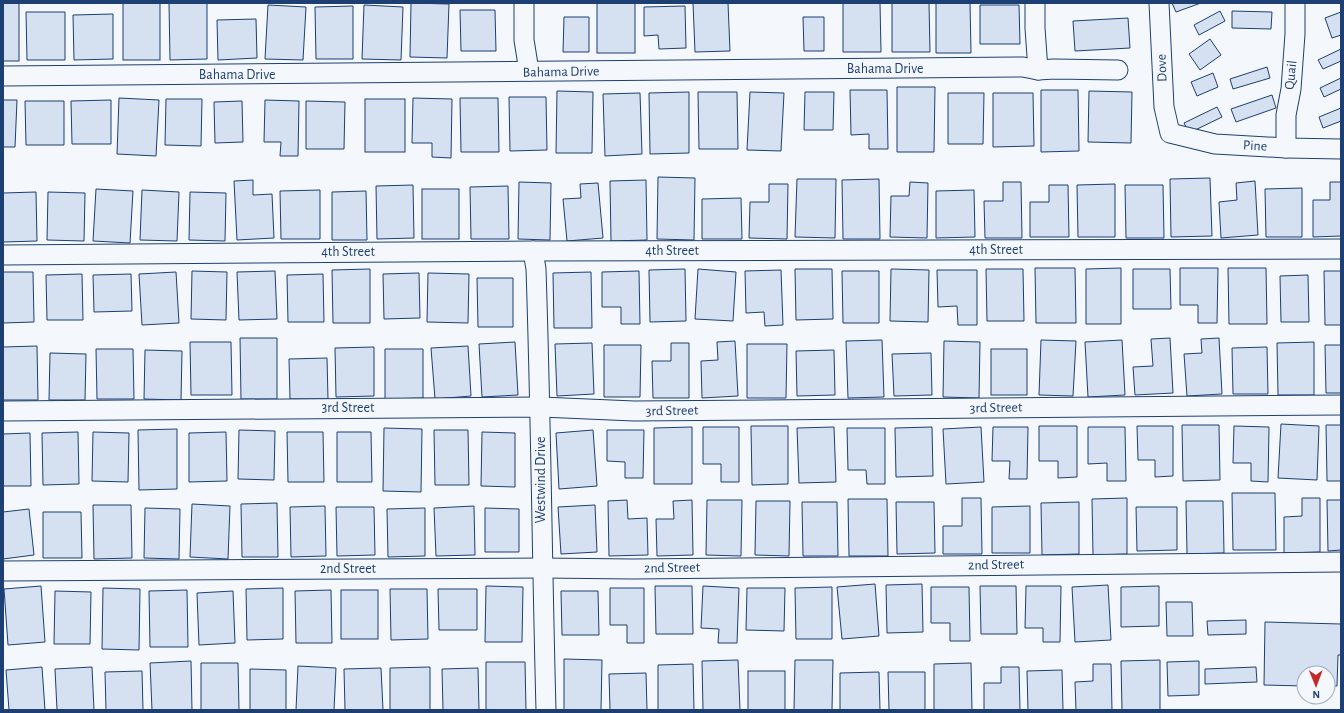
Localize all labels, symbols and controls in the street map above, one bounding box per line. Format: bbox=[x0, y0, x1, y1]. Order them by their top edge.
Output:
street label: Dove bbox=[1155, 54, 1169, 82]
street label: Quail bbox=[1283, 60, 1299, 90]
street label: Bahama Drive bbox=[847, 62, 923, 76]
street label: Bahama Drive bbox=[523, 64, 599, 80]
street label: Bahama Drive bbox=[199, 68, 275, 82]
street label: Pine bbox=[1242, 138, 1268, 154]
street label: 4th Street bbox=[969, 243, 1023, 257]
street label: 4th Street bbox=[645, 244, 699, 258]
street label: 4th Street bbox=[321, 245, 375, 259]
street label: 3rd Street bbox=[322, 401, 375, 415]
street label: 3rd Street bbox=[969, 401, 1023, 415]
street label: 3rd Street bbox=[645, 404, 699, 418]
street label: Westwind Drive bbox=[534, 437, 548, 523]
street label: 2nd Street bbox=[968, 558, 1025, 572]
street label: 2nd Street bbox=[644, 561, 701, 575]
street label: 2nd Street bbox=[320, 562, 377, 576]
north arrow bbox=[1296, 665, 1336, 705]
text: N bbox=[1312, 689, 1320, 700]

